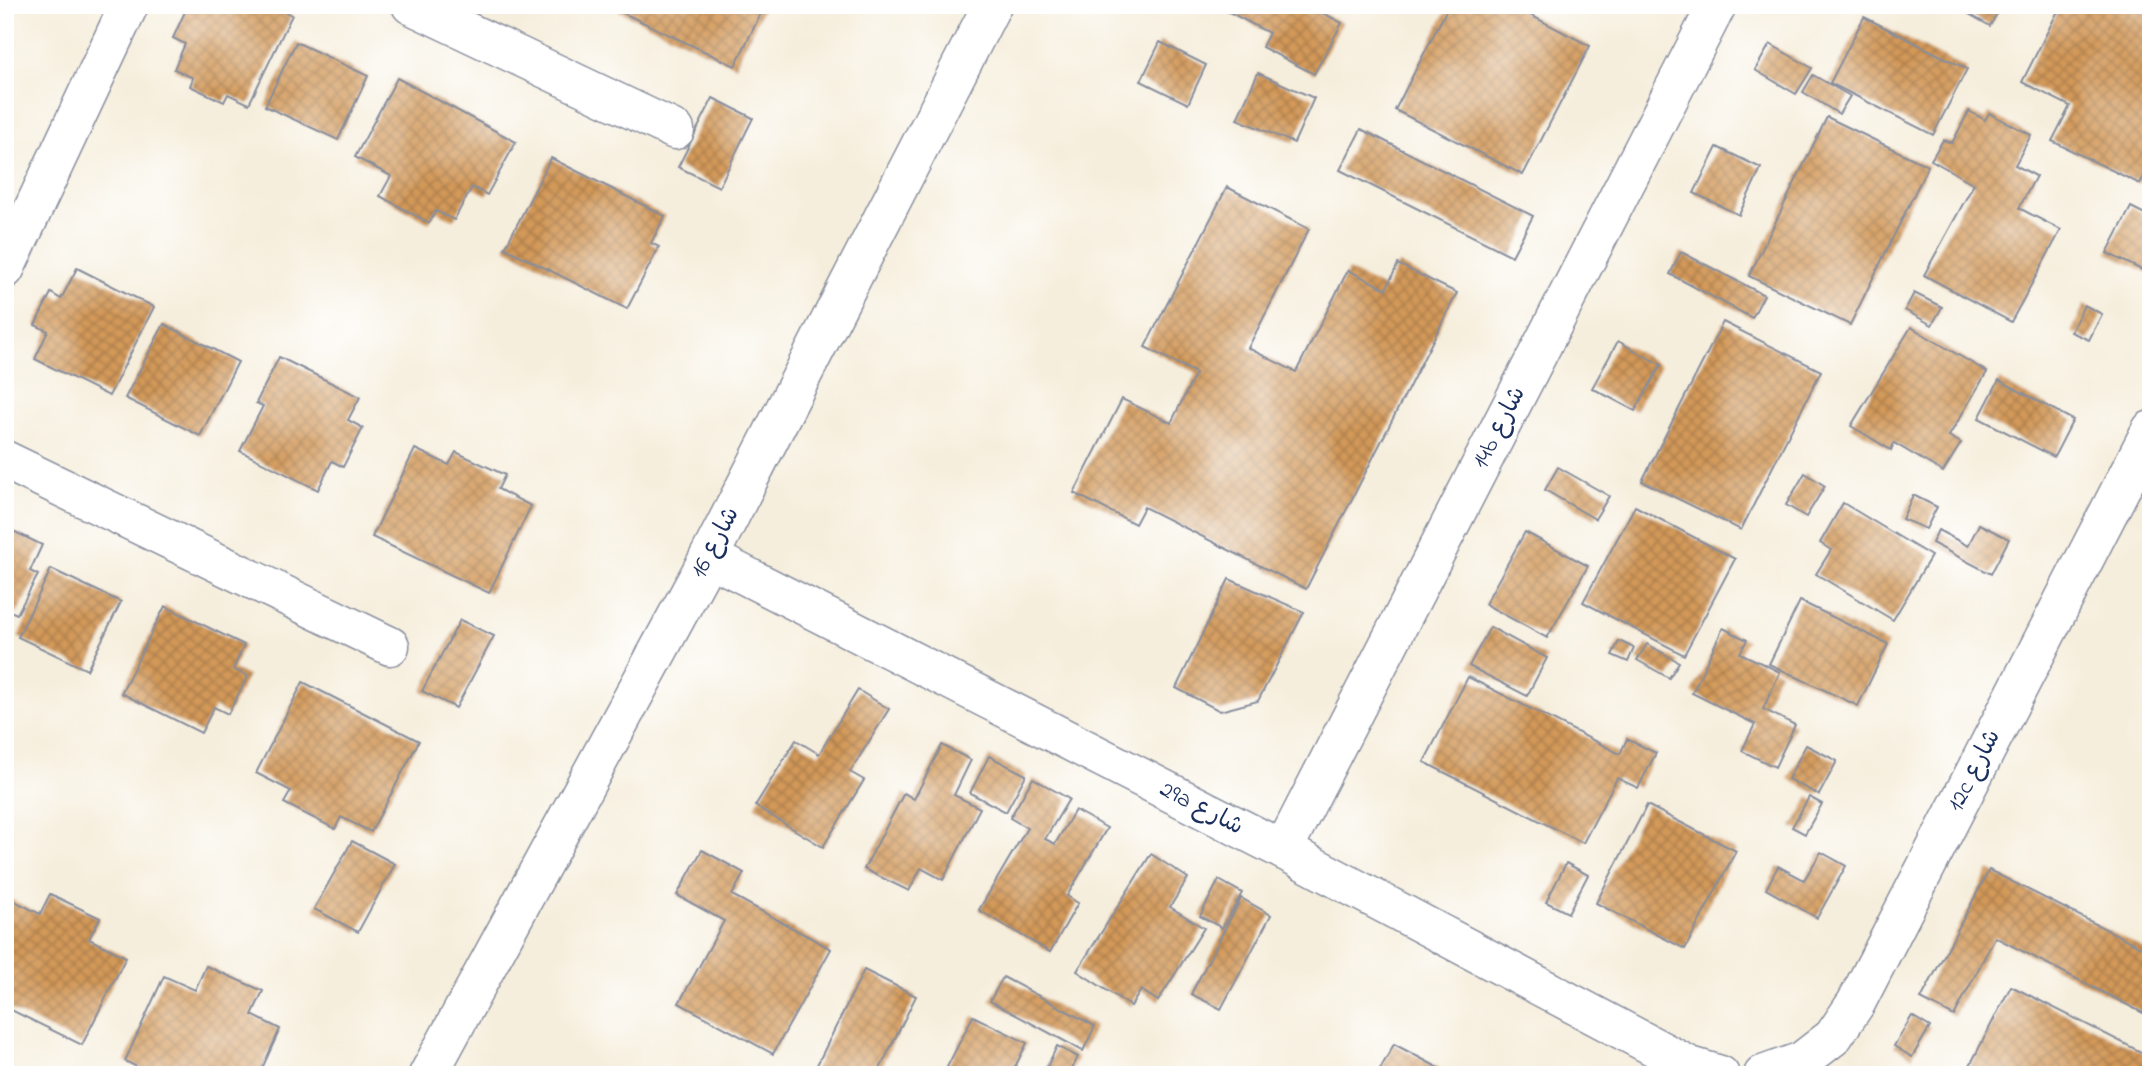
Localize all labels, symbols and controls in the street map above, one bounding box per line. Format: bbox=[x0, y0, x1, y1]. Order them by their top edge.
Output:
street label: 14b شارع bbox=[1464, 381, 1536, 475]
street label: شارع 16 bbox=[683, 501, 749, 585]
street label: 12c شارع bbox=[1939, 724, 2011, 818]
street label: 29a شارع bbox=[1153, 773, 1249, 845]

